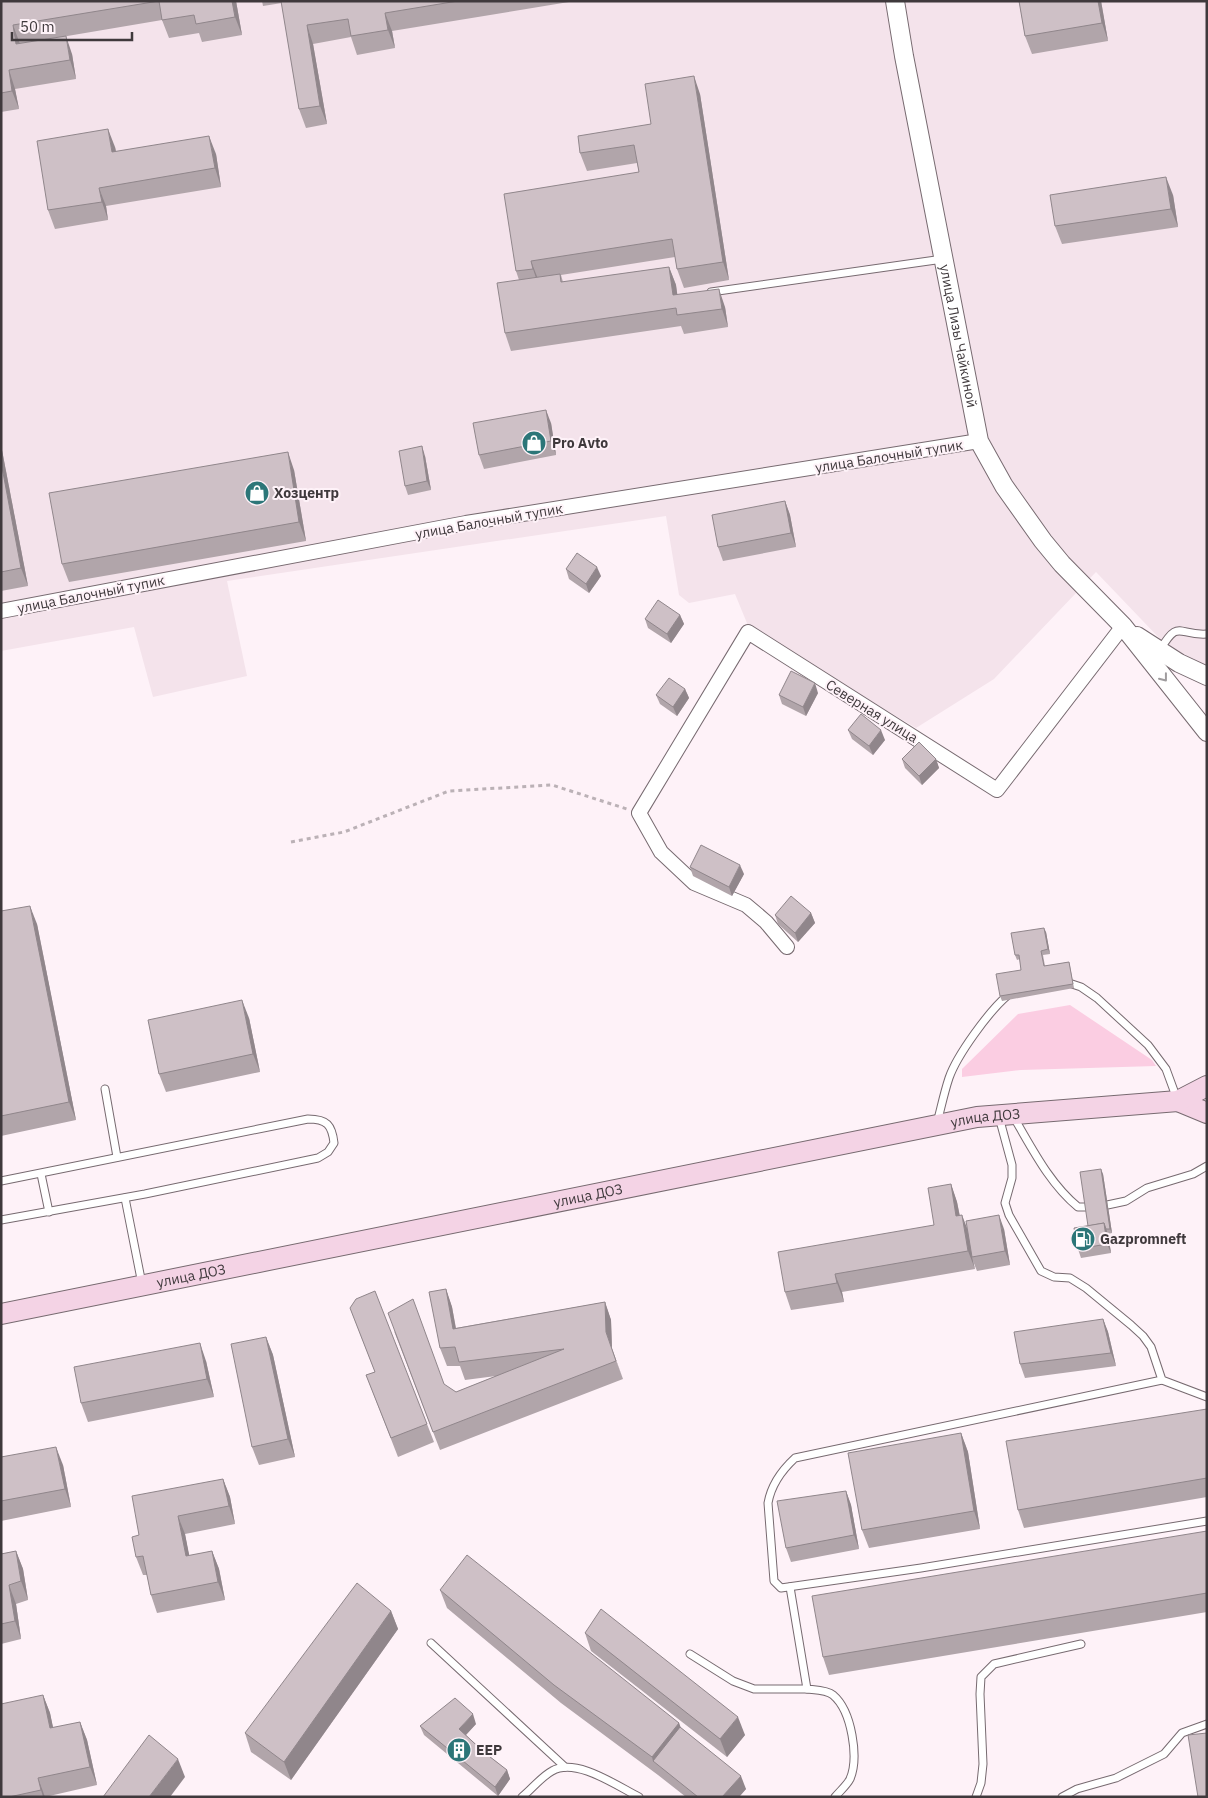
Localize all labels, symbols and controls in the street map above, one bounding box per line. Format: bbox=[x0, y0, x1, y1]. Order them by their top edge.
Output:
scale bar bbox=[12, 10, 132, 42]
text: 50 m bbox=[20, 17, 55, 36]
street label: улица Лизы Чайкиной bbox=[936, 263, 981, 409]
shop icon: Pro Аvto bbox=[521, 430, 547, 456]
place label: Pro Аvto bbox=[552, 434, 608, 452]
street label: улица Балочный тупик bbox=[814, 435, 965, 477]
shop icon: Хозцентр bbox=[244, 480, 270, 506]
place label: Хозцентр bbox=[274, 484, 339, 502]
street label: улица Балочный тупик bbox=[414, 499, 564, 543]
street label: улица Балочный тупик bbox=[16, 571, 166, 617]
one-way arrow bbox=[1158, 672, 1166, 681]
street label: Северная улица bbox=[823, 675, 922, 747]
street label: улица ДОЗ bbox=[949, 1105, 1021, 1131]
street label: улица ДОЗ bbox=[552, 1180, 624, 1211]
fuel station icon: Gazpromneft bbox=[1070, 1226, 1096, 1252]
place label: Gazpromneft bbox=[1100, 1230, 1186, 1248]
street label: улица ДОЗ bbox=[155, 1260, 227, 1291]
building icon: EEP bbox=[446, 1737, 472, 1763]
place label: EEP bbox=[476, 1741, 502, 1759]

